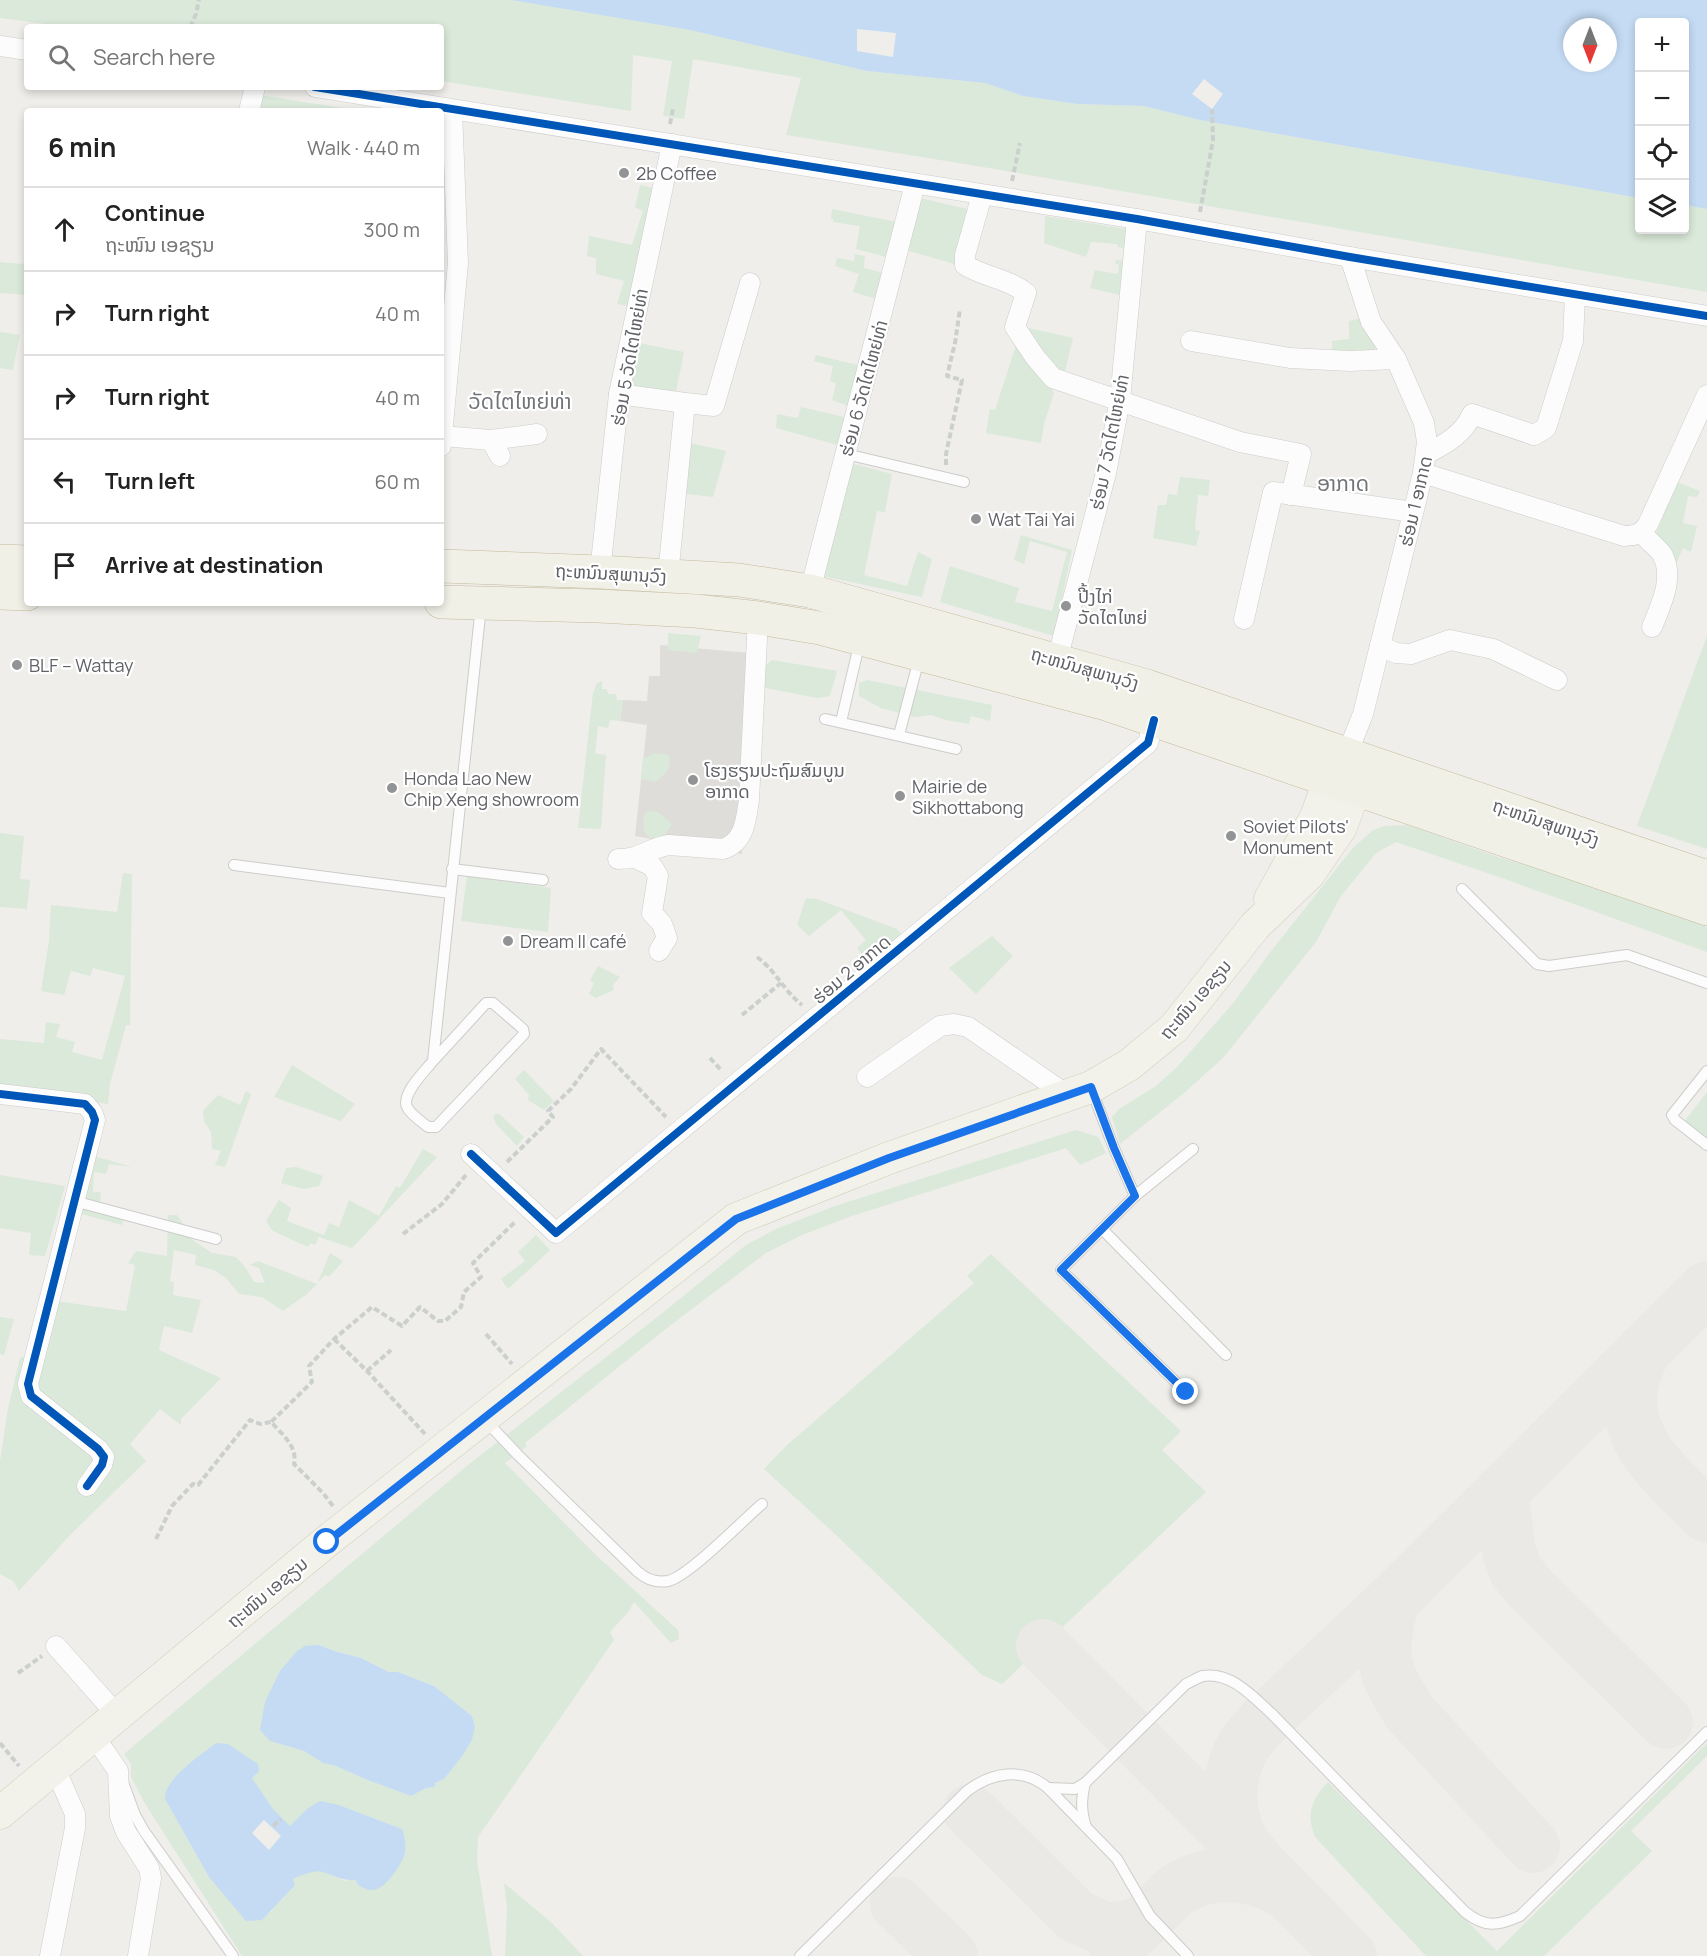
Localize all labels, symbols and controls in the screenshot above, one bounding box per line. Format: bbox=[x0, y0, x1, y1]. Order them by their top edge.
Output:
north arrow bbox=[1563, 18, 1617, 72]
map controls bbox=[1635, 18, 1689, 234]
button: + bbox=[1635, 18, 1689, 72]
search box bbox=[24, 24, 444, 90]
icon: search bbox=[45, 41, 78, 74]
text: Search here bbox=[93, 42, 215, 72]
button: − bbox=[1635, 72, 1689, 126]
button: locate bbox=[1635, 126, 1689, 180]
text: 6 min bbox=[48, 129, 116, 165]
text: Walk · 440 m bbox=[307, 134, 420, 161]
place label: 2b Coffee bbox=[636, 161, 717, 185]
marker: 2b Coffee bbox=[617, 166, 631, 180]
button: layers bbox=[1635, 180, 1689, 234]
text: Continue bbox=[105, 198, 205, 228]
icon: ahead bbox=[48, 213, 81, 246]
text: 300 m bbox=[364, 216, 420, 243]
text: ຖະໜົນ ເອຊຽນ bbox=[105, 231, 215, 258]
street label: ຮ່ອມ 5 ວັດໄຕໄຫຍ່ທ່າ bbox=[605, 286, 653, 428]
icon: right bbox=[48, 297, 81, 330]
text: Turn right bbox=[105, 298, 210, 328]
text: 40 m bbox=[375, 300, 420, 327]
street label: ຮ່ອມ 6 ວັດໄຕໄຫຍ່ທ່າ bbox=[833, 317, 893, 459]
street label: ຮ່ອມ 7 ວັດໄຕໄຫຍ່ທ່າ bbox=[1084, 372, 1134, 512]
icon: right bbox=[48, 381, 81, 414]
text: Turn right bbox=[105, 382, 210, 412]
text: 40 m bbox=[375, 384, 420, 411]
district label: ວັດໄຕໄຫຍ່ທ່າ bbox=[468, 387, 572, 415]
street label: ຮ່ອມ 1 ອາກາດ bbox=[1393, 453, 1437, 549]
icon: left bbox=[48, 465, 81, 498]
text: Turn left bbox=[105, 466, 195, 496]
text: 60 m bbox=[374, 468, 420, 495]
district label: ອາກາດ bbox=[1317, 469, 1369, 497]
place label: Wat Tai Yai bbox=[988, 507, 1075, 531]
marker: Wat Tai Yai bbox=[969, 512, 983, 526]
icon: arrive bbox=[48, 549, 81, 582]
text: Arrive at destination bbox=[105, 550, 323, 580]
street label: ຖະຫນົນສຸພານຸວົງ bbox=[555, 558, 667, 588]
place label: ປີ້ງໄກ່ ວັດໄຕໄຫຍ່ bbox=[1077, 583, 1147, 629]
marker: ປີ້ງໄກ່ ວັດໄຕໄຫຍ່ bbox=[1059, 599, 1073, 613]
street label: ຖະຫນົນສຸພານຸວົງ bbox=[1028, 641, 1142, 695]
place label: BLF – Wattay bbox=[29, 653, 134, 677]
marker: BLF – Wattay bbox=[10, 658, 24, 672]
place label: ໂຮງຮຽນປະຖົມສົມບູນ ອາກາດ bbox=[704, 758, 845, 803]
place label: Honda Lao New Chip Xeng showroom bbox=[404, 766, 579, 811]
marker: ໂຮງຮຽນປະຖົມສົມບູນ ອາກາດ bbox=[686, 773, 700, 787]
place label: Mairie de Sikhottabong bbox=[912, 774, 1024, 819]
marker: Honda Lao New Chip Xeng showroom bbox=[385, 781, 399, 795]
marker: Mairie de Sikhottabong bbox=[893, 789, 907, 803]
street label: ຖະຫນົນສຸພານຸວົງ bbox=[1489, 792, 1603, 852]
place label: Soviet Pilots' Monument bbox=[1243, 814, 1349, 859]
marker: Soviet Pilots' Monument bbox=[1224, 829, 1238, 843]
place label: Dream II café bbox=[520, 929, 626, 953]
street label: ຮ່ອມ 2 ອາກາດ bbox=[807, 929, 895, 1009]
marker: Dream II café bbox=[501, 934, 515, 948]
street label: ຖະໜົນ ເອຊຽນ bbox=[1154, 954, 1236, 1044]
route end bbox=[1172, 1378, 1198, 1404]
route start bbox=[313, 1528, 339, 1554]
street label: ຖະໜົນ ເອຊຽນ bbox=[222, 1551, 312, 1633]

